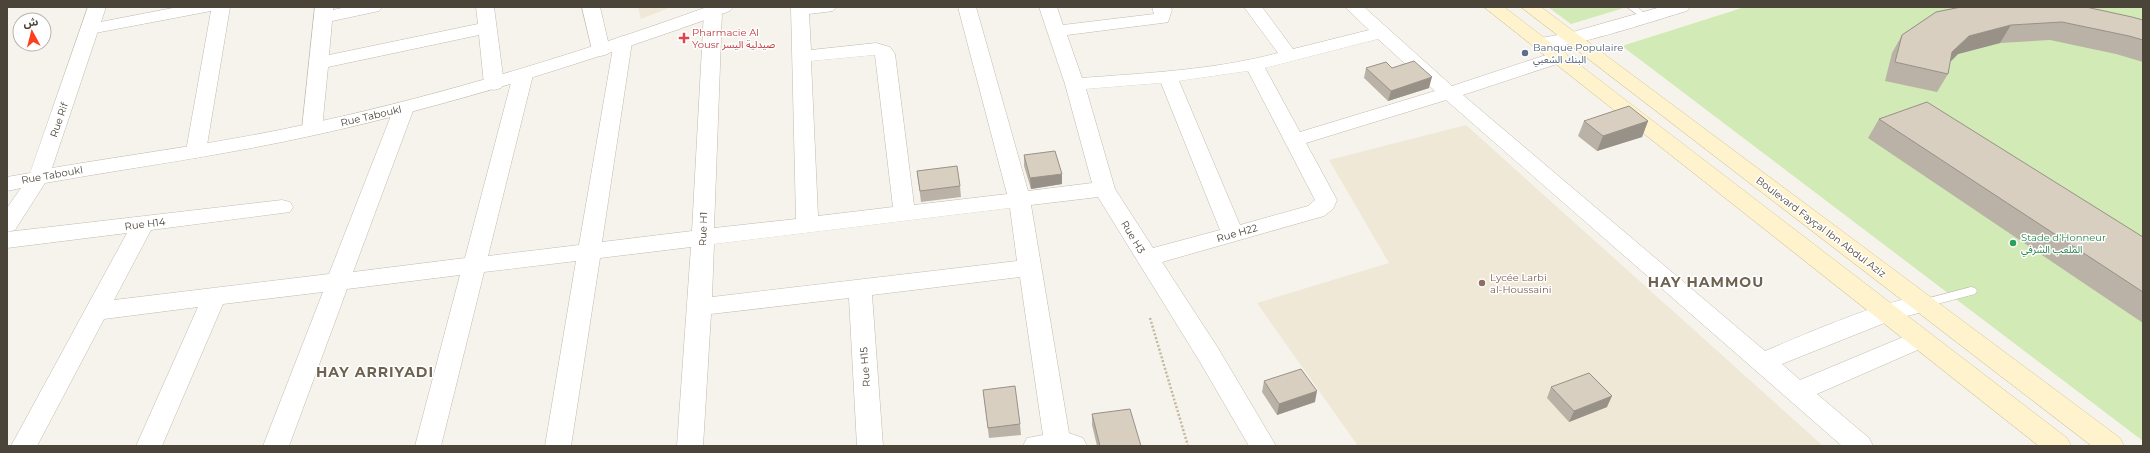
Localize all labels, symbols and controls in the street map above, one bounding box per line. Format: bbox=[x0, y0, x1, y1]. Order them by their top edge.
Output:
north arrow bbox=[12, 12, 52, 52]
text: ش bbox=[22, 14, 39, 30]
place label: Pharmacie Al Yousr صيدلية اليسر bbox=[692, 26, 775, 51]
marker: Pharmacie Al Yousr صيدلية اليسر bbox=[679, 33, 689, 43]
place label: Banque Populaire البنك الشعبي bbox=[1533, 41, 1623, 67]
marker: Banque Populaire البنك الشعبي bbox=[1520, 48, 1530, 58]
street label: Rue Rif bbox=[47, 100, 71, 139]
street label: Rue Taboukl bbox=[339, 103, 403, 129]
street label: Rue Taboukl bbox=[20, 163, 84, 187]
street label: Boulevard Fayçal Ibn Abdul Aziz bbox=[1753, 174, 1889, 280]
street label: Rue H1 bbox=[696, 212, 710, 246]
street label: Rue H14 bbox=[124, 215, 167, 233]
street label: Rue H3 bbox=[1118, 218, 1148, 256]
street label: Rue H22 bbox=[1215, 221, 1259, 245]
place label: Stade d’Honneur الملعب الشرفي bbox=[2021, 231, 2106, 257]
marker: Stade d’Honneur الملعب الشرفي bbox=[2008, 238, 2018, 248]
place label: Lycée Larbi al-Houssaini bbox=[1490, 271, 1551, 296]
district label: HAY HAMMOU bbox=[1648, 273, 1764, 291]
marker: Lycée Larbi al-Houssaini bbox=[1477, 278, 1487, 288]
street label: Rue H15 bbox=[857, 346, 873, 387]
district label: HAY ARRIYADI bbox=[316, 363, 434, 381]

